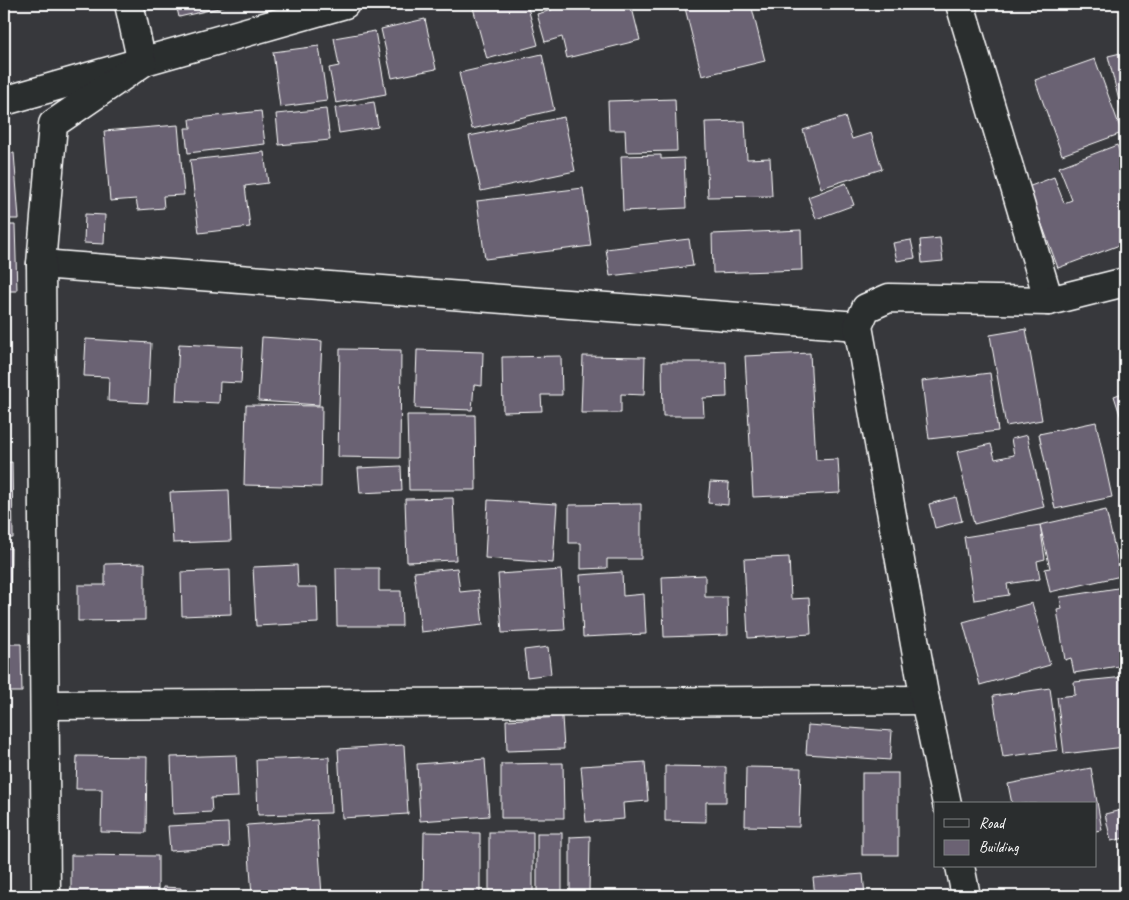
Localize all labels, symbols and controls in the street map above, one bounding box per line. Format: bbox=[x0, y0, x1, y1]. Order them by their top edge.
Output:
legend bbox=[934, 802, 1096, 868]
text: Road bbox=[979, 814, 1006, 833]
text: Building bbox=[979, 838, 1019, 857]

